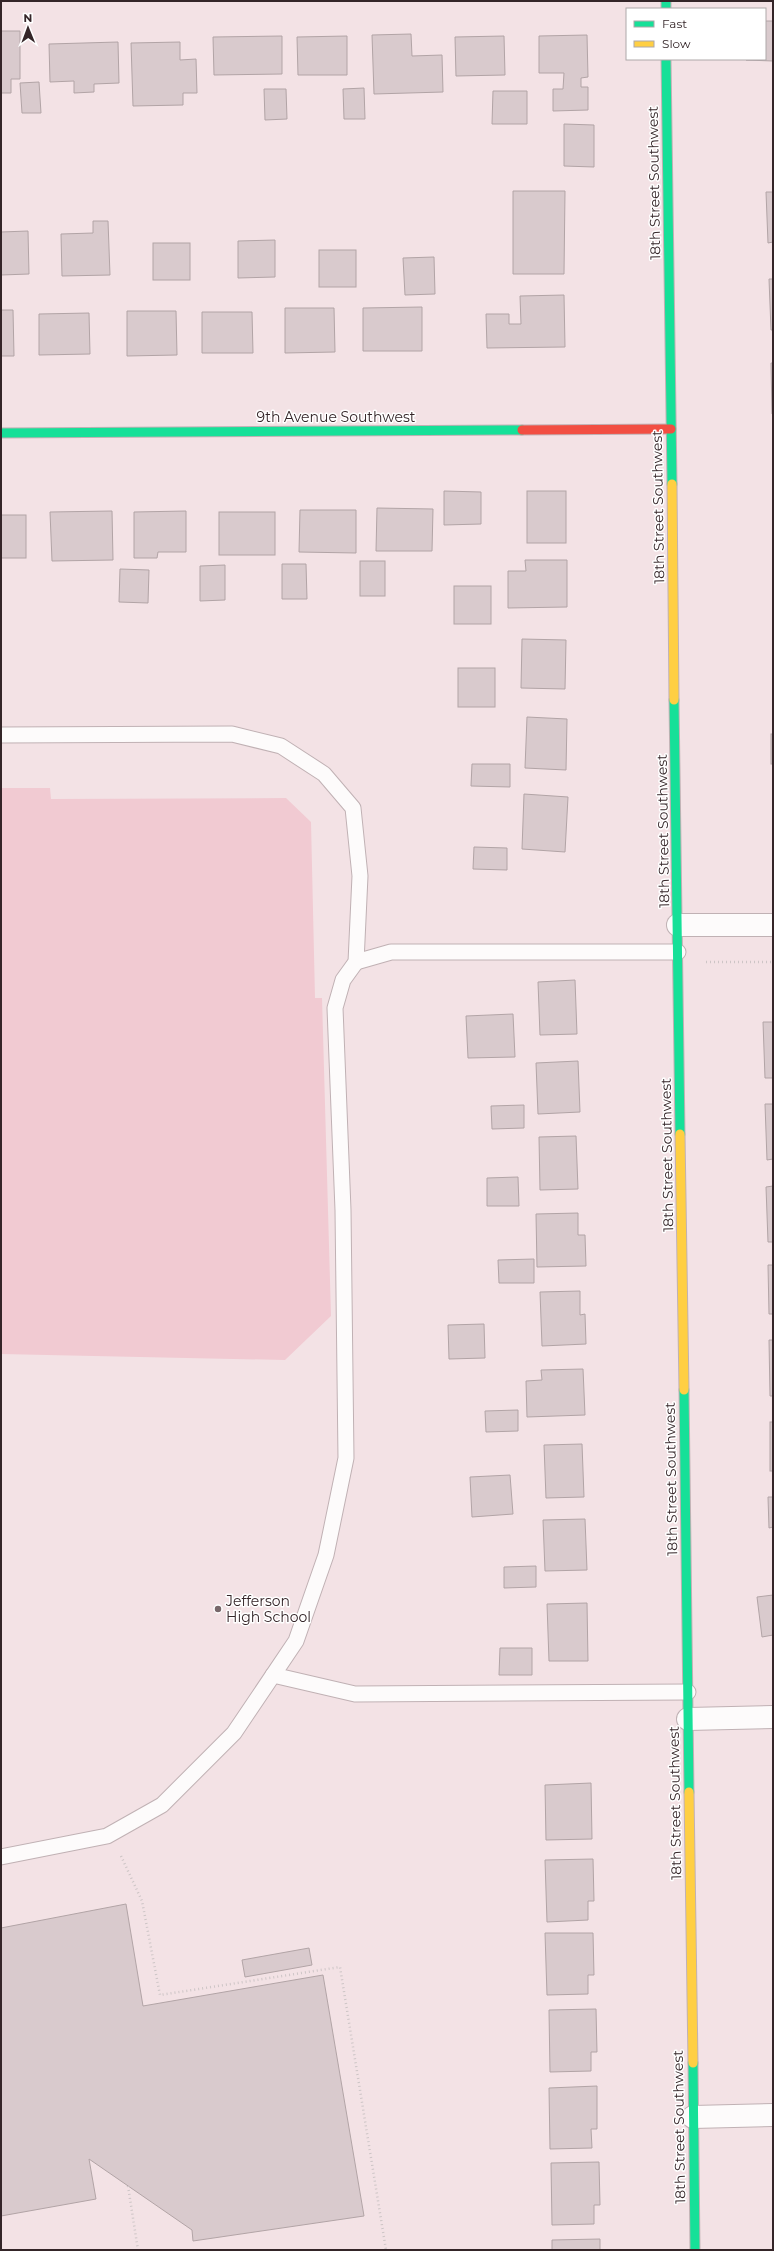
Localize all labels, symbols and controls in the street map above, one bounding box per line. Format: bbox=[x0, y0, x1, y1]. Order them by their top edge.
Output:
north arrow bbox=[8, 8, 48, 48]
legend bbox=[626, 8, 766, 60]
text: N bbox=[23, 11, 32, 25]
text: Fast bbox=[662, 16, 687, 31]
text: Slow bbox=[662, 36, 691, 51]
street label: 18th Street Southwest bbox=[644, 106, 664, 260]
street label: 9th Avenue Southwest bbox=[257, 408, 416, 426]
street label: 18th Street Southwest bbox=[648, 430, 668, 584]
street label: 18th Street Southwest bbox=[653, 754, 673, 908]
street label: 18th Street Southwest bbox=[657, 1078, 677, 1232]
street label: 18th Street Southwest bbox=[661, 1402, 681, 1556]
place label: Jefferson High School bbox=[225, 1592, 311, 1626]
marker: Jefferson High School bbox=[213, 1604, 223, 1614]
street label: 18th Street Southwest bbox=[665, 1726, 685, 1880]
street label: 18th Street Southwest bbox=[669, 2050, 689, 2204]

